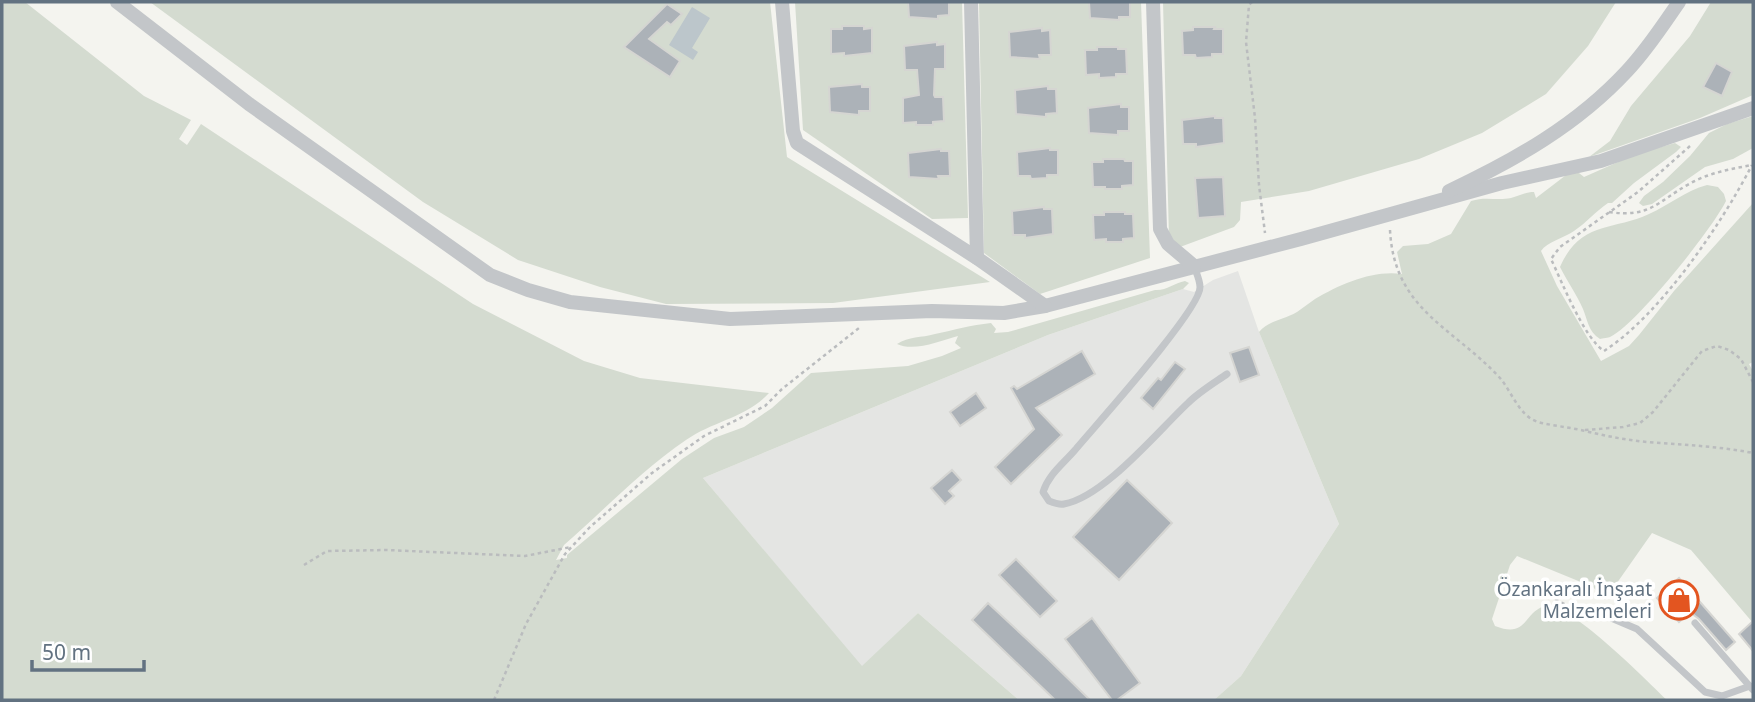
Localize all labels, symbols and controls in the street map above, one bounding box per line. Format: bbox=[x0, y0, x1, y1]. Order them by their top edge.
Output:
place label: Özankaralı İnşaat Malzemeleri bbox=[1497, 576, 1652, 624]
shop icon: Özankaralı İnşaat Malzemeleri bbox=[1658, 579, 1700, 621]
scale bar bbox=[32, 628, 144, 672]
text: 50 m bbox=[42, 638, 91, 666]

